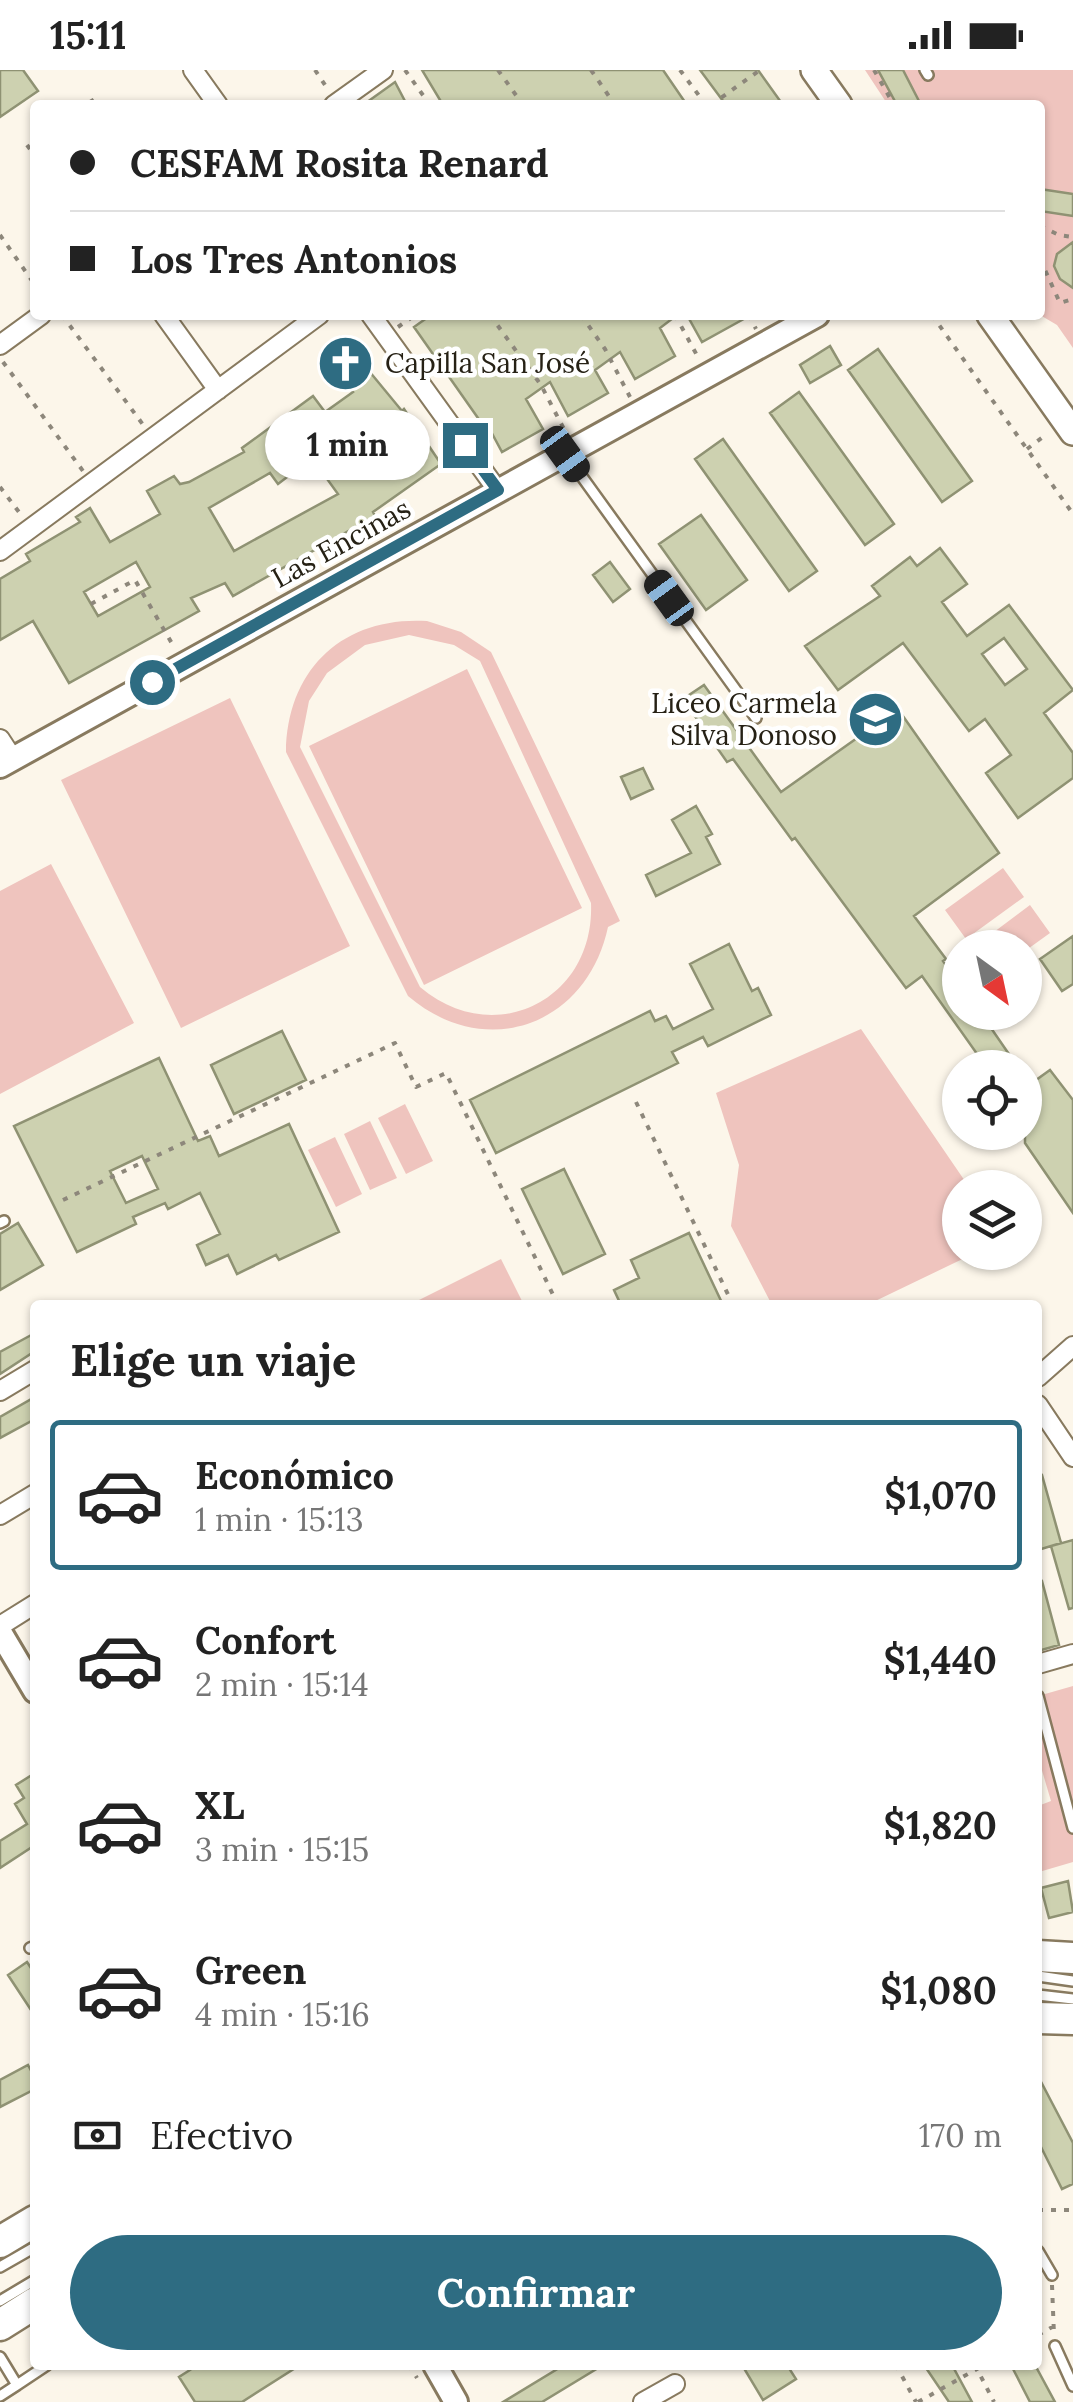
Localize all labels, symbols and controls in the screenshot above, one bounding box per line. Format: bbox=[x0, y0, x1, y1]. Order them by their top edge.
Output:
text: 15:11 bbox=[50, 11, 126, 59]
text: CESFAM Rosita Renard bbox=[130, 139, 549, 187]
text: Los Tres Antonios bbox=[130, 235, 457, 283]
church icon: Capilla San José bbox=[316, 333, 376, 393]
place label: Capilla San José bbox=[385, 345, 590, 381]
callout: 1 min bbox=[265, 410, 430, 480]
car bbox=[535, 421, 595, 487]
route end bbox=[443, 423, 488, 468]
text: 1 min bbox=[307, 424, 388, 465]
street label: Las Encinas bbox=[265, 490, 417, 596]
car bbox=[639, 565, 699, 631]
route start bbox=[130, 660, 175, 705]
place label: Liceo Carmela Silva Donoso bbox=[651, 685, 837, 753]
school or university icon: Liceo Carmela Silva Donoso bbox=[846, 689, 906, 749]
north arrow bbox=[942, 930, 1042, 1030]
map controls bbox=[942, 930, 1042, 1270]
button: locate bbox=[942, 1050, 1042, 1150]
button: layers bbox=[942, 1170, 1042, 1270]
text: Elige un viaje bbox=[70, 1331, 356, 1388]
icon: car bbox=[75, 1450, 165, 1540]
text: Económico bbox=[195, 1451, 394, 1499]
text: $1,070 bbox=[884, 1471, 997, 1519]
text: 1 min · 15:13 bbox=[195, 1499, 363, 1540]
icon: car bbox=[75, 1615, 165, 1705]
text: Confort bbox=[195, 1616, 336, 1664]
text: $1,440 bbox=[884, 1636, 997, 1684]
text: 2 min · 15:14 bbox=[195, 1664, 369, 1705]
icon: car bbox=[75, 1780, 165, 1870]
text: XL bbox=[195, 1781, 245, 1829]
text: $1,820 bbox=[884, 1801, 997, 1849]
text: 3 min · 15:15 bbox=[195, 1829, 369, 1870]
icon: car bbox=[75, 1945, 165, 2035]
text: Green bbox=[195, 1946, 307, 1994]
text: $1,080 bbox=[880, 1966, 997, 2014]
text: 4 min · 15:16 bbox=[195, 1994, 370, 2035]
icon: cash bbox=[70, 2108, 125, 2163]
text: Efectivo bbox=[150, 2111, 293, 2159]
text: 170 m bbox=[919, 2115, 1002, 2156]
button: Confirmar bbox=[70, 2235, 1002, 2350]

